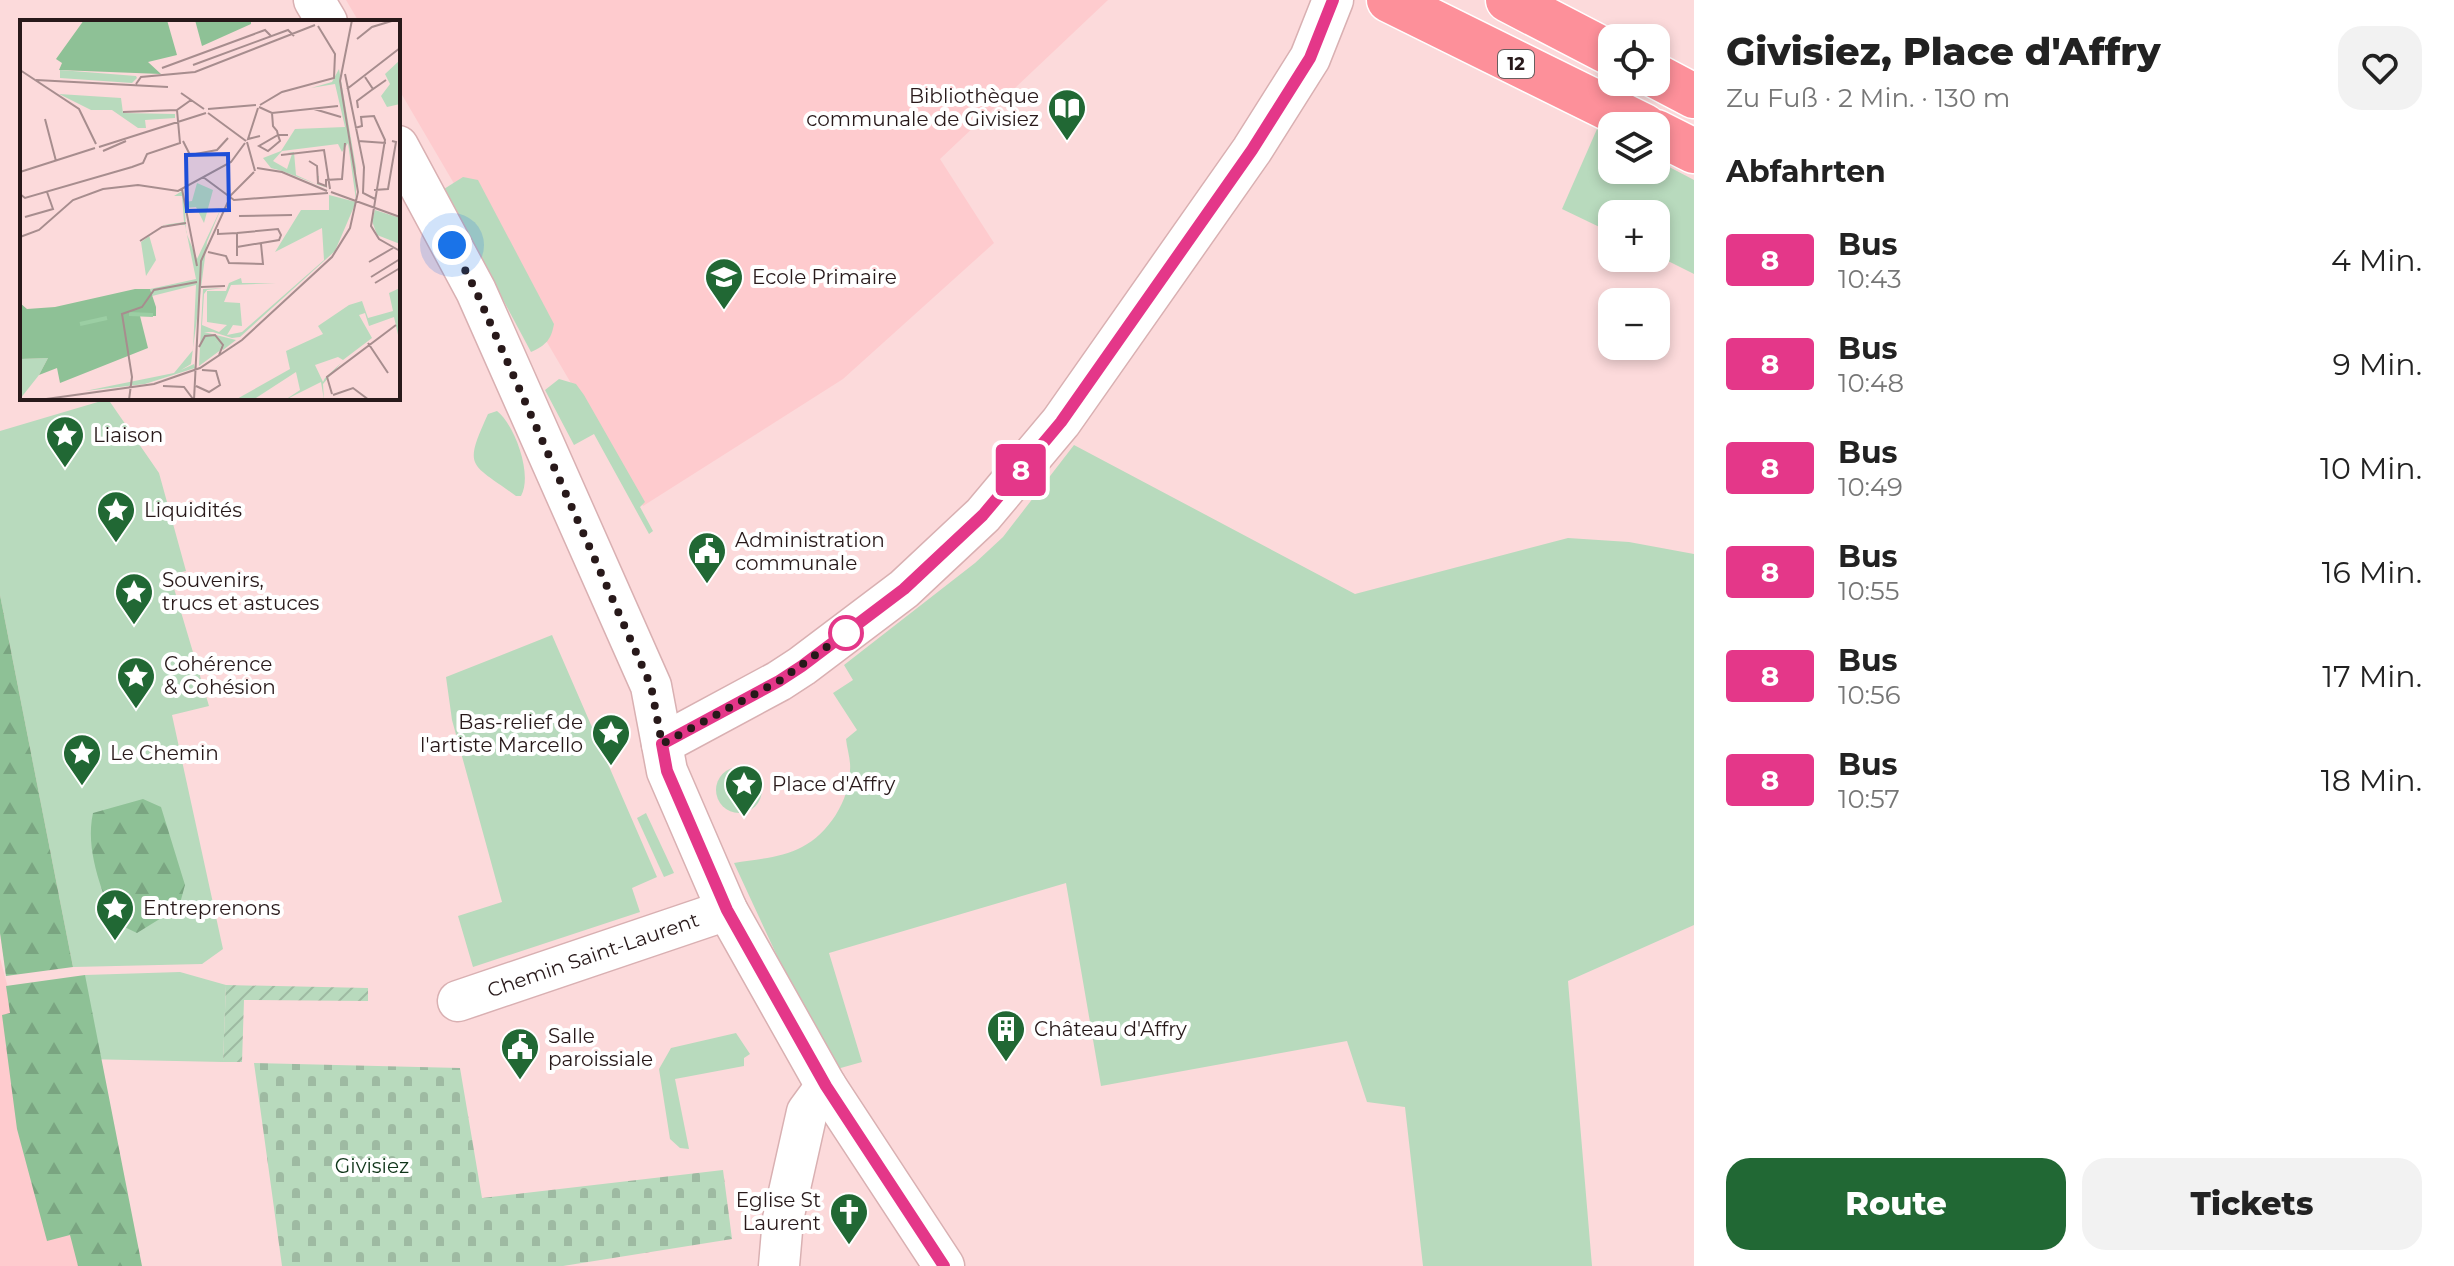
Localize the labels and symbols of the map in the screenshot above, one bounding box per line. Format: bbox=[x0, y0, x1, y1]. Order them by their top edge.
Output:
inset map bbox=[20, 20, 400, 400]
road number: 12 bbox=[1498, 50, 1534, 78]
place label: Bibliothèque communale de Givisiez bbox=[806, 84, 1039, 131]
library icon: Bibliothèque communale de Givisiez bbox=[1046, 87, 1088, 142]
your location bbox=[432, 225, 472, 265]
school or university icon: Ecole Primaire bbox=[703, 256, 745, 311]
place label: Ecole Primaire bbox=[752, 265, 897, 289]
place icon: Liaison bbox=[44, 414, 86, 469]
place label: Liaison bbox=[93, 423, 163, 447]
line badge: 8 bbox=[995, 444, 1047, 496]
place icon: Liquidités bbox=[95, 489, 137, 544]
place label: Liquidités bbox=[144, 498, 242, 522]
place label: Administration communale bbox=[735, 528, 885, 575]
public building icon: Administration communale bbox=[686, 530, 728, 585]
place label: Souvenirs, trucs et astuces bbox=[162, 568, 320, 615]
place icon: Souvenirs, trucs et astuces bbox=[113, 571, 155, 626]
unlabelled marker bbox=[829, 616, 863, 650]
place label: Cohérence & Cohésion bbox=[164, 652, 276, 699]
place icon: Cohérence & Cohésion bbox=[115, 655, 157, 710]
place label: Bas-relief de l'artiste Marcello bbox=[420, 710, 583, 757]
place icon: Bas-relief de l'artiste Marcello bbox=[590, 712, 632, 767]
place icon: Le Chemin bbox=[61, 732, 103, 787]
place label: Le Chemin bbox=[110, 741, 219, 765]
place icon: Place d'Affry bbox=[723, 763, 765, 818]
place label: Place d'Affry bbox=[772, 772, 895, 796]
place icon: Entreprenons bbox=[94, 887, 136, 942]
place label: Entreprenons bbox=[143, 896, 281, 920]
street label: Chemin Saint-Laurent bbox=[484, 907, 702, 1003]
building icon: Château d'Affry bbox=[985, 1008, 1027, 1063]
place label: Château d'Affry bbox=[1034, 1017, 1187, 1041]
place label: Salle paroissiale bbox=[548, 1024, 653, 1071]
public building icon: Salle paroissiale bbox=[499, 1026, 541, 1081]
park label: Givisiez bbox=[335, 1154, 409, 1178]
place label: Eglise St Laurent bbox=[736, 1188, 821, 1235]
church icon: Eglise St Laurent bbox=[828, 1191, 870, 1246]

